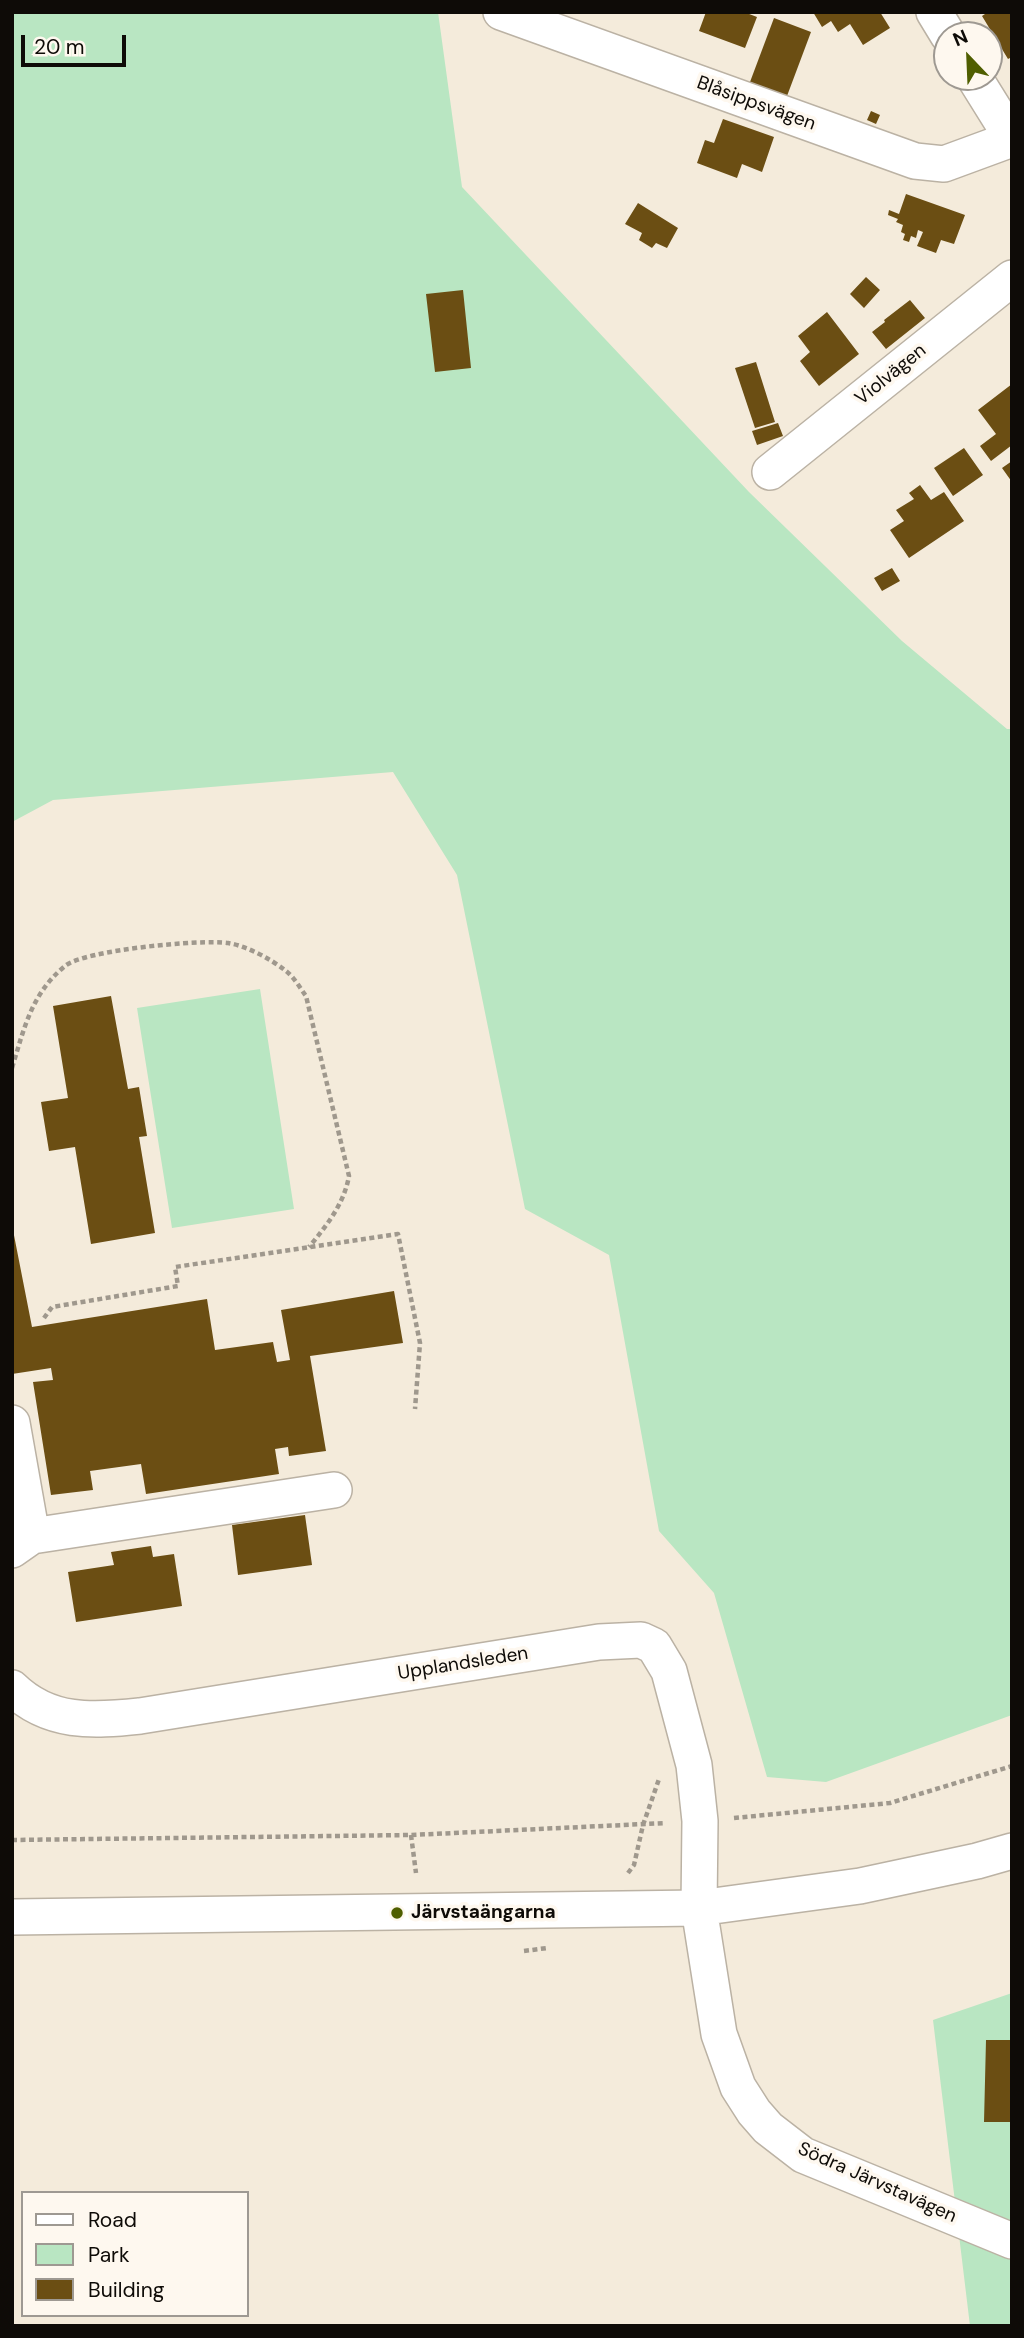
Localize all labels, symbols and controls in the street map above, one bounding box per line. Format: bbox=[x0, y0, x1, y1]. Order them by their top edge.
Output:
scale bar bbox=[24, 21, 130, 65]
north arrow bbox=[933, 21, 1003, 91]
text: N bbox=[949, 24, 972, 52]
text: 20 m bbox=[34, 33, 85, 61]
street label: Blåsippsvägen bbox=[693, 72, 819, 136]
street label: Violvägen bbox=[851, 340, 931, 410]
street label: Upplandsleden bbox=[396, 1642, 530, 1686]
place label: Järvstaängarna bbox=[411, 1902, 556, 1924]
marker: Järvstaängarna bbox=[389, 1905, 405, 1921]
street label: Södra Järvstavägen bbox=[794, 2138, 960, 2228]
legend bbox=[21, 2191, 248, 2317]
text: Road bbox=[88, 2206, 137, 2234]
text: Park bbox=[88, 2241, 129, 2269]
text: Building bbox=[88, 2276, 164, 2304]

